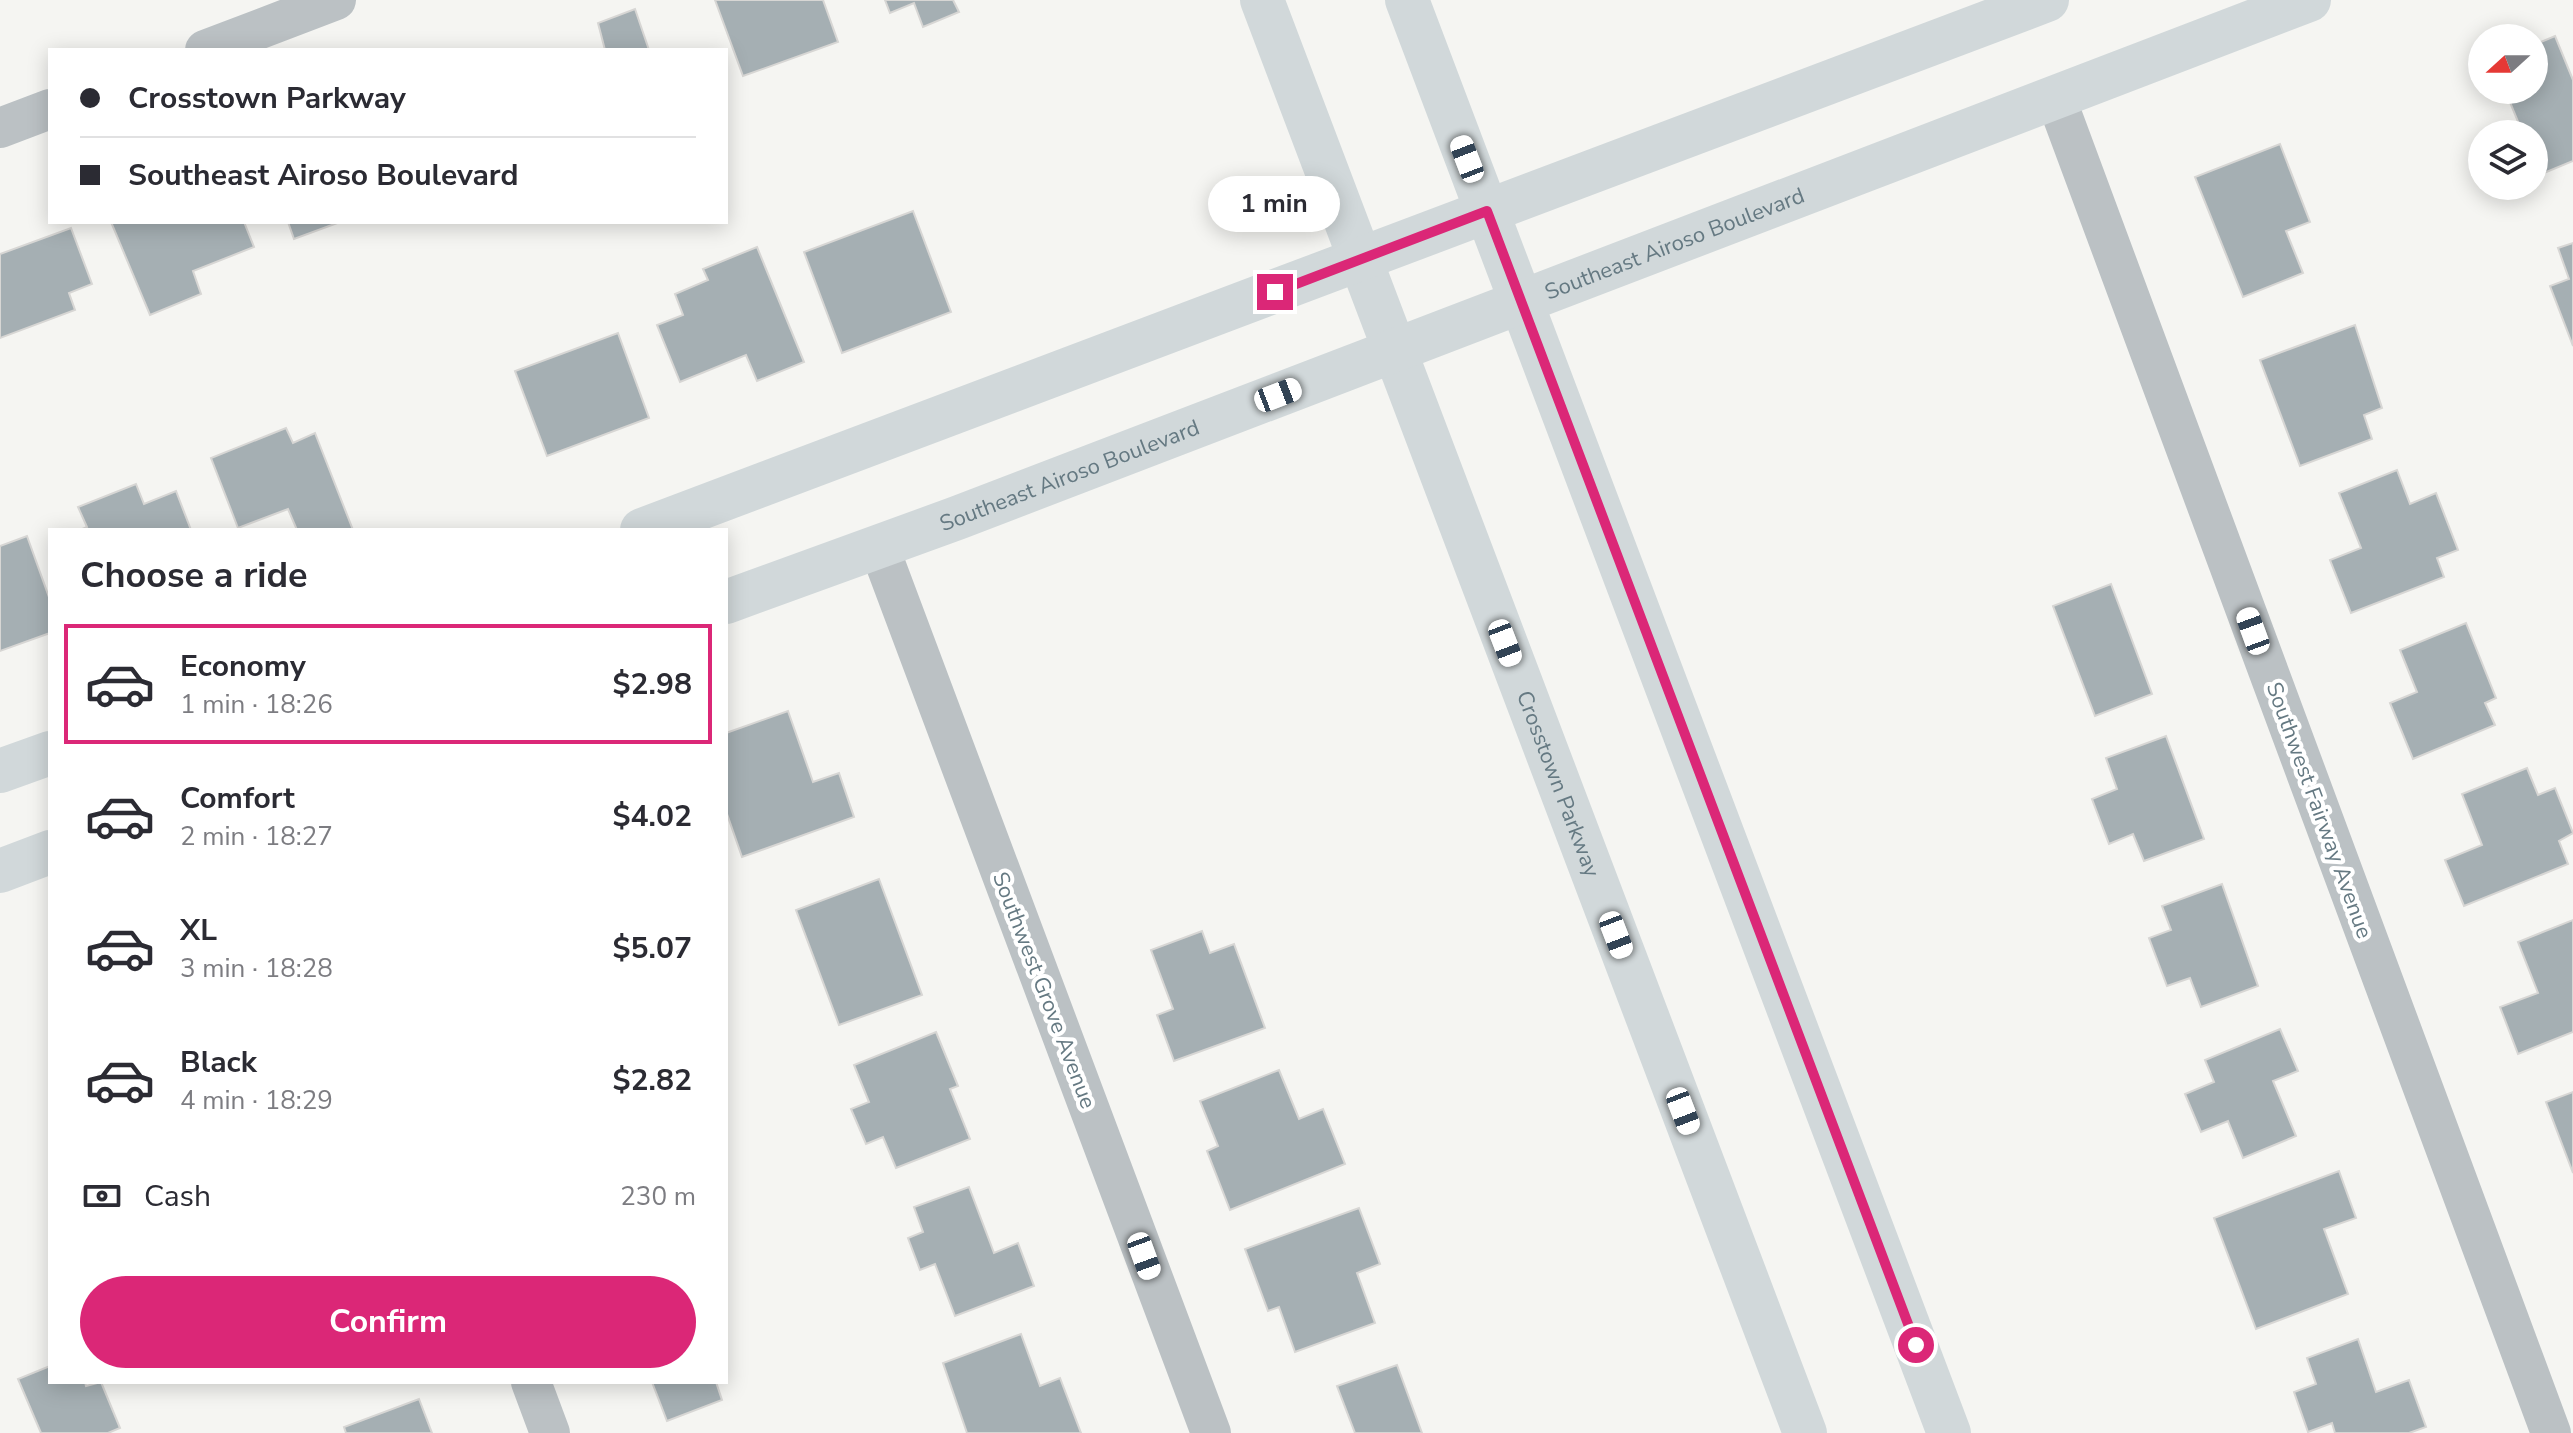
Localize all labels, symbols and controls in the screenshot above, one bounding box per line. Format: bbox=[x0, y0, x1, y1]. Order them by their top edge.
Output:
north arrow bbox=[2468, 24, 2548, 104]
map controls bbox=[2468, 24, 2548, 200]
text: Crosstown Parkway bbox=[128, 78, 406, 119]
button: layers bbox=[2468, 120, 2548, 200]
car bbox=[1447, 132, 1487, 186]
text: Southeast Airoso Boulevard bbox=[128, 155, 518, 196]
callout: 1 min bbox=[1209, 176, 1341, 232]
street label: Southeast Airoso Boulevard bbox=[1540, 181, 1809, 307]
text: 1 min bbox=[1240, 186, 1308, 221]
route end bbox=[1257, 274, 1293, 310]
car bbox=[1251, 375, 1305, 415]
street label: Southeast Airoso Boulevard bbox=[935, 413, 1204, 539]
text: Choose a ride bbox=[80, 551, 308, 600]
car bbox=[2234, 604, 2272, 658]
car bbox=[1485, 616, 1525, 670]
text: Economy bbox=[180, 646, 306, 687]
icon: car bbox=[84, 648, 156, 720]
text: $2.98 bbox=[613, 664, 692, 705]
street label: Southwest Fairway Avenue bbox=[2259, 678, 2379, 943]
text: 1 min · 18:26 bbox=[180, 687, 333, 722]
street label: Crosstown Parkway bbox=[1509, 687, 1607, 882]
text: Comfort bbox=[180, 778, 295, 819]
icon: car bbox=[84, 780, 156, 852]
text: $4.02 bbox=[613, 796, 692, 837]
text: 2 min · 18:27 bbox=[180, 819, 333, 854]
street label: Southwest Grove Avenue bbox=[985, 868, 1103, 1113]
car bbox=[1596, 908, 1636, 962]
text: XL bbox=[180, 910, 217, 951]
icon: car bbox=[84, 912, 156, 984]
text: $5.07 bbox=[613, 928, 692, 969]
text: 3 min · 18:28 bbox=[180, 951, 333, 986]
text: Black bbox=[180, 1042, 257, 1083]
icon: car bbox=[84, 1044, 156, 1116]
text: $2.82 bbox=[613, 1060, 692, 1101]
text: 4 min · 18:29 bbox=[180, 1083, 333, 1118]
car bbox=[1663, 1084, 1703, 1138]
icon: cash bbox=[80, 1174, 124, 1218]
text: Cash bbox=[144, 1176, 211, 1217]
text: 230 m bbox=[620, 1179, 696, 1214]
car bbox=[1125, 1229, 1163, 1283]
button: Confirm bbox=[80, 1276, 696, 1368]
route start bbox=[1898, 1327, 1934, 1363]

